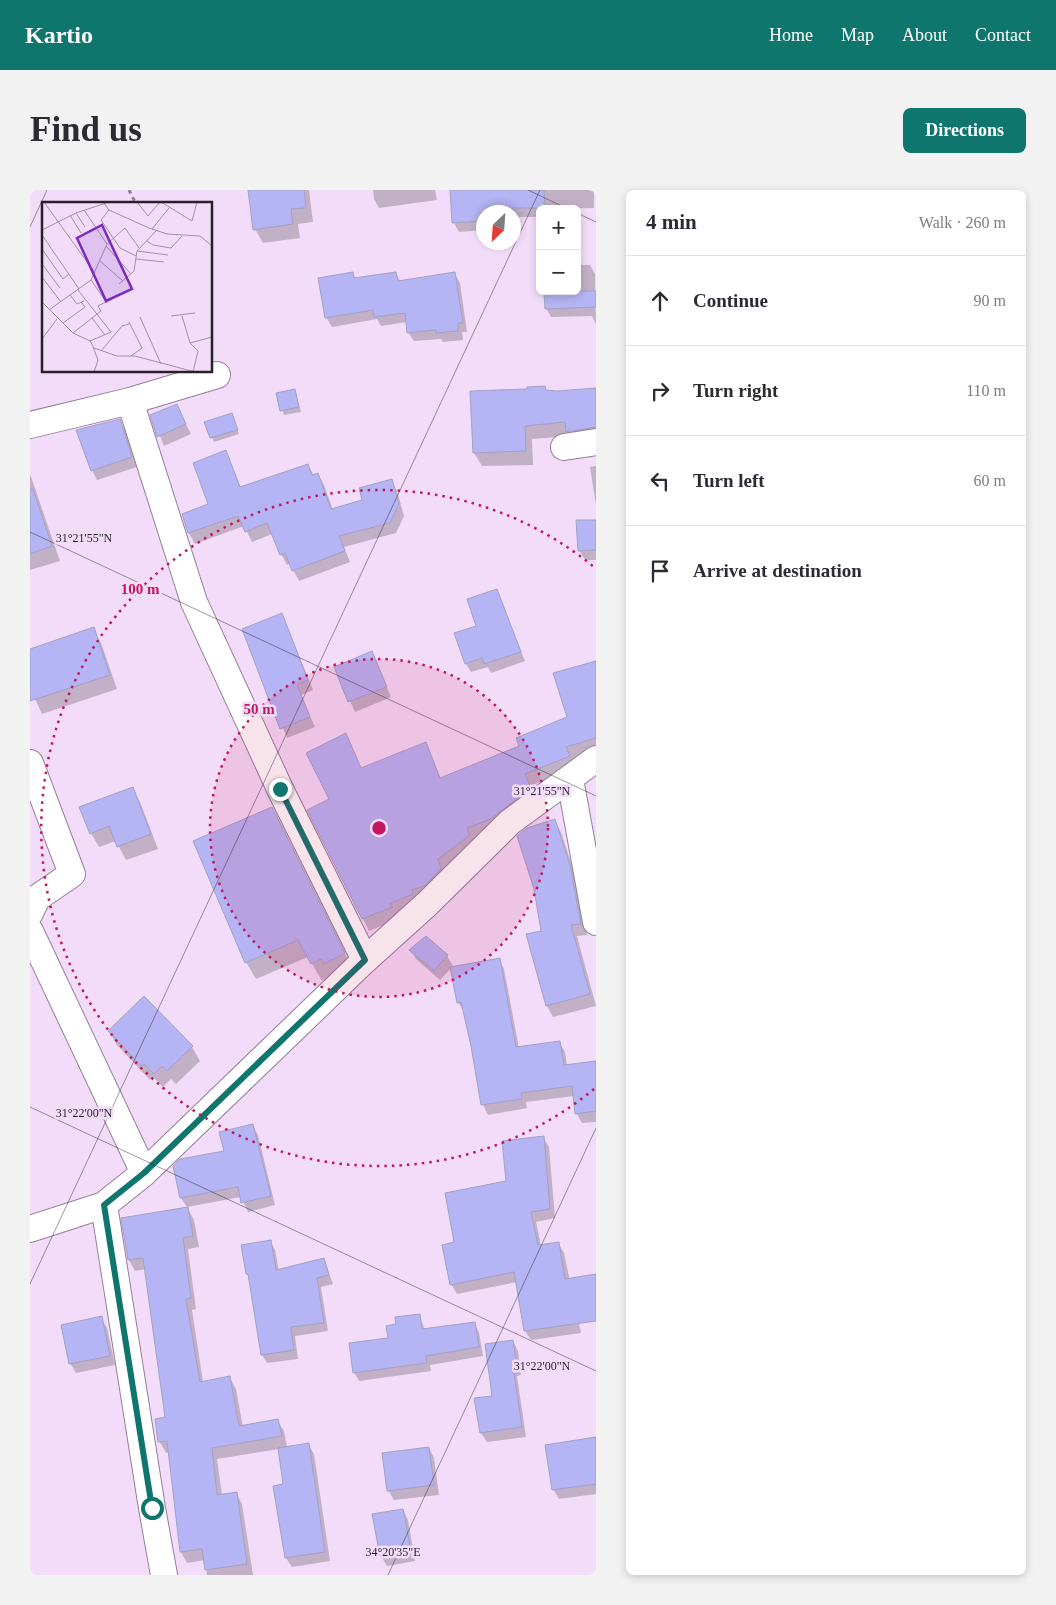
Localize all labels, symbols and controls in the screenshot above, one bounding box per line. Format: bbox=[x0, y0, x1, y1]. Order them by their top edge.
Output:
text: Kartio bbox=[25, 22, 93, 48]
text: Home bbox=[769, 25, 813, 45]
text: Map bbox=[841, 25, 874, 45]
text: About bbox=[902, 25, 947, 45]
text: Contact bbox=[975, 25, 1031, 45]
button: Directions bbox=[903, 108, 1026, 153]
text: Find us bbox=[30, 110, 142, 149]
inset map bbox=[42, 202, 212, 372]
north arrow bbox=[476, 205, 521, 250]
map controls bbox=[536, 205, 581, 295]
button: + bbox=[536, 205, 581, 250]
text: 4 min bbox=[646, 210, 697, 234]
text: Walk · 260 m bbox=[919, 214, 1006, 231]
button: − bbox=[536, 250, 581, 295]
icon: ahead bbox=[646, 287, 674, 315]
text: Continue bbox=[693, 290, 768, 311]
text: 90 m bbox=[974, 292, 1006, 309]
icon: right bbox=[646, 377, 674, 405]
text: Turn right bbox=[693, 380, 778, 401]
text: 110 m bbox=[966, 382, 1006, 399]
icon: left bbox=[646, 467, 674, 495]
text: Turn left bbox=[693, 470, 765, 491]
text: 60 m bbox=[974, 472, 1006, 489]
text: 31°21'55"N bbox=[56, 531, 113, 545]
icon: arrive bbox=[646, 557, 674, 585]
text: Arrive at destination bbox=[693, 560, 862, 581]
text: 100 m bbox=[121, 581, 160, 597]
text: 50 m bbox=[243, 701, 275, 717]
route end bbox=[269, 778, 292, 801]
text: 31°21'55"N bbox=[514, 784, 571, 798]
centre of rings bbox=[370, 819, 388, 837]
text: 31°22'00"N bbox=[56, 1106, 113, 1120]
text: 31°22'00"N bbox=[514, 1359, 571, 1373]
route start bbox=[141, 1497, 164, 1520]
text: 34°20'35"E bbox=[365, 1545, 421, 1559]

